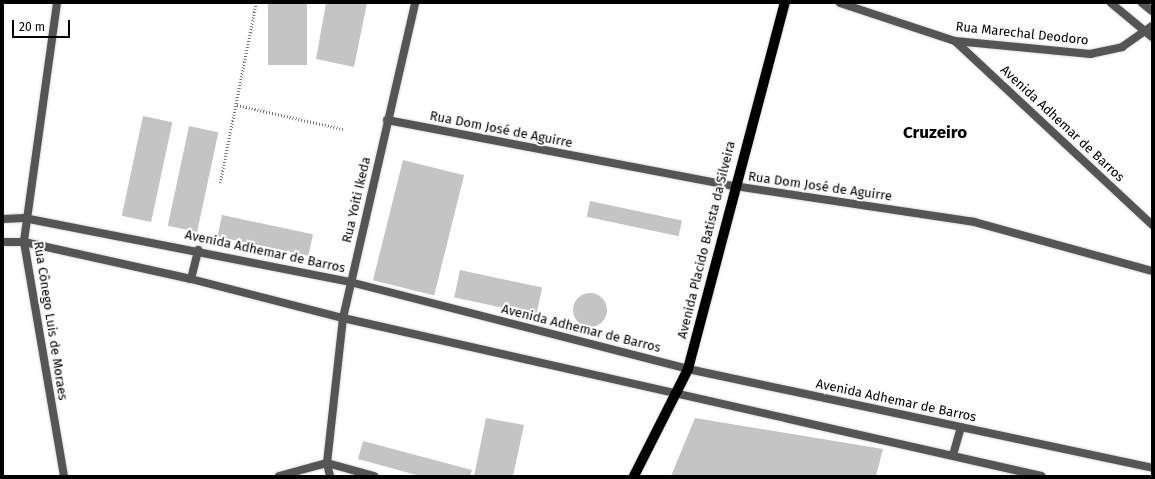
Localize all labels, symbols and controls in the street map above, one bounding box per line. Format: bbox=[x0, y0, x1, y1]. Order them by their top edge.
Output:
scale bar bbox=[14, 12, 72, 38]
street label: Rua Marechal Deodoro bbox=[955, 19, 1089, 49]
text: 20 m bbox=[19, 20, 45, 34]
street label: Avenida Adhemar de Barros bbox=[997, 62, 1127, 186]
street label: Rua Dom José de Aguirre bbox=[428, 109, 574, 151]
district label: Cruzeiro bbox=[903, 123, 967, 143]
street label: Avenida Placido Batista da Silveira bbox=[675, 139, 739, 341]
street label: Rua Yoiti Ikeda bbox=[340, 156, 374, 244]
street label: Rua Dom José de Aguirre bbox=[747, 169, 893, 205]
street label: Avenida Adhemar de Barros bbox=[183, 227, 347, 277]
street label: Rua Cônego Luis de Moraes bbox=[30, 240, 70, 402]
street label: Avenida Adhemar de Barros bbox=[500, 302, 662, 356]
street label: Avenida Adhemar de Barros bbox=[814, 376, 978, 426]

